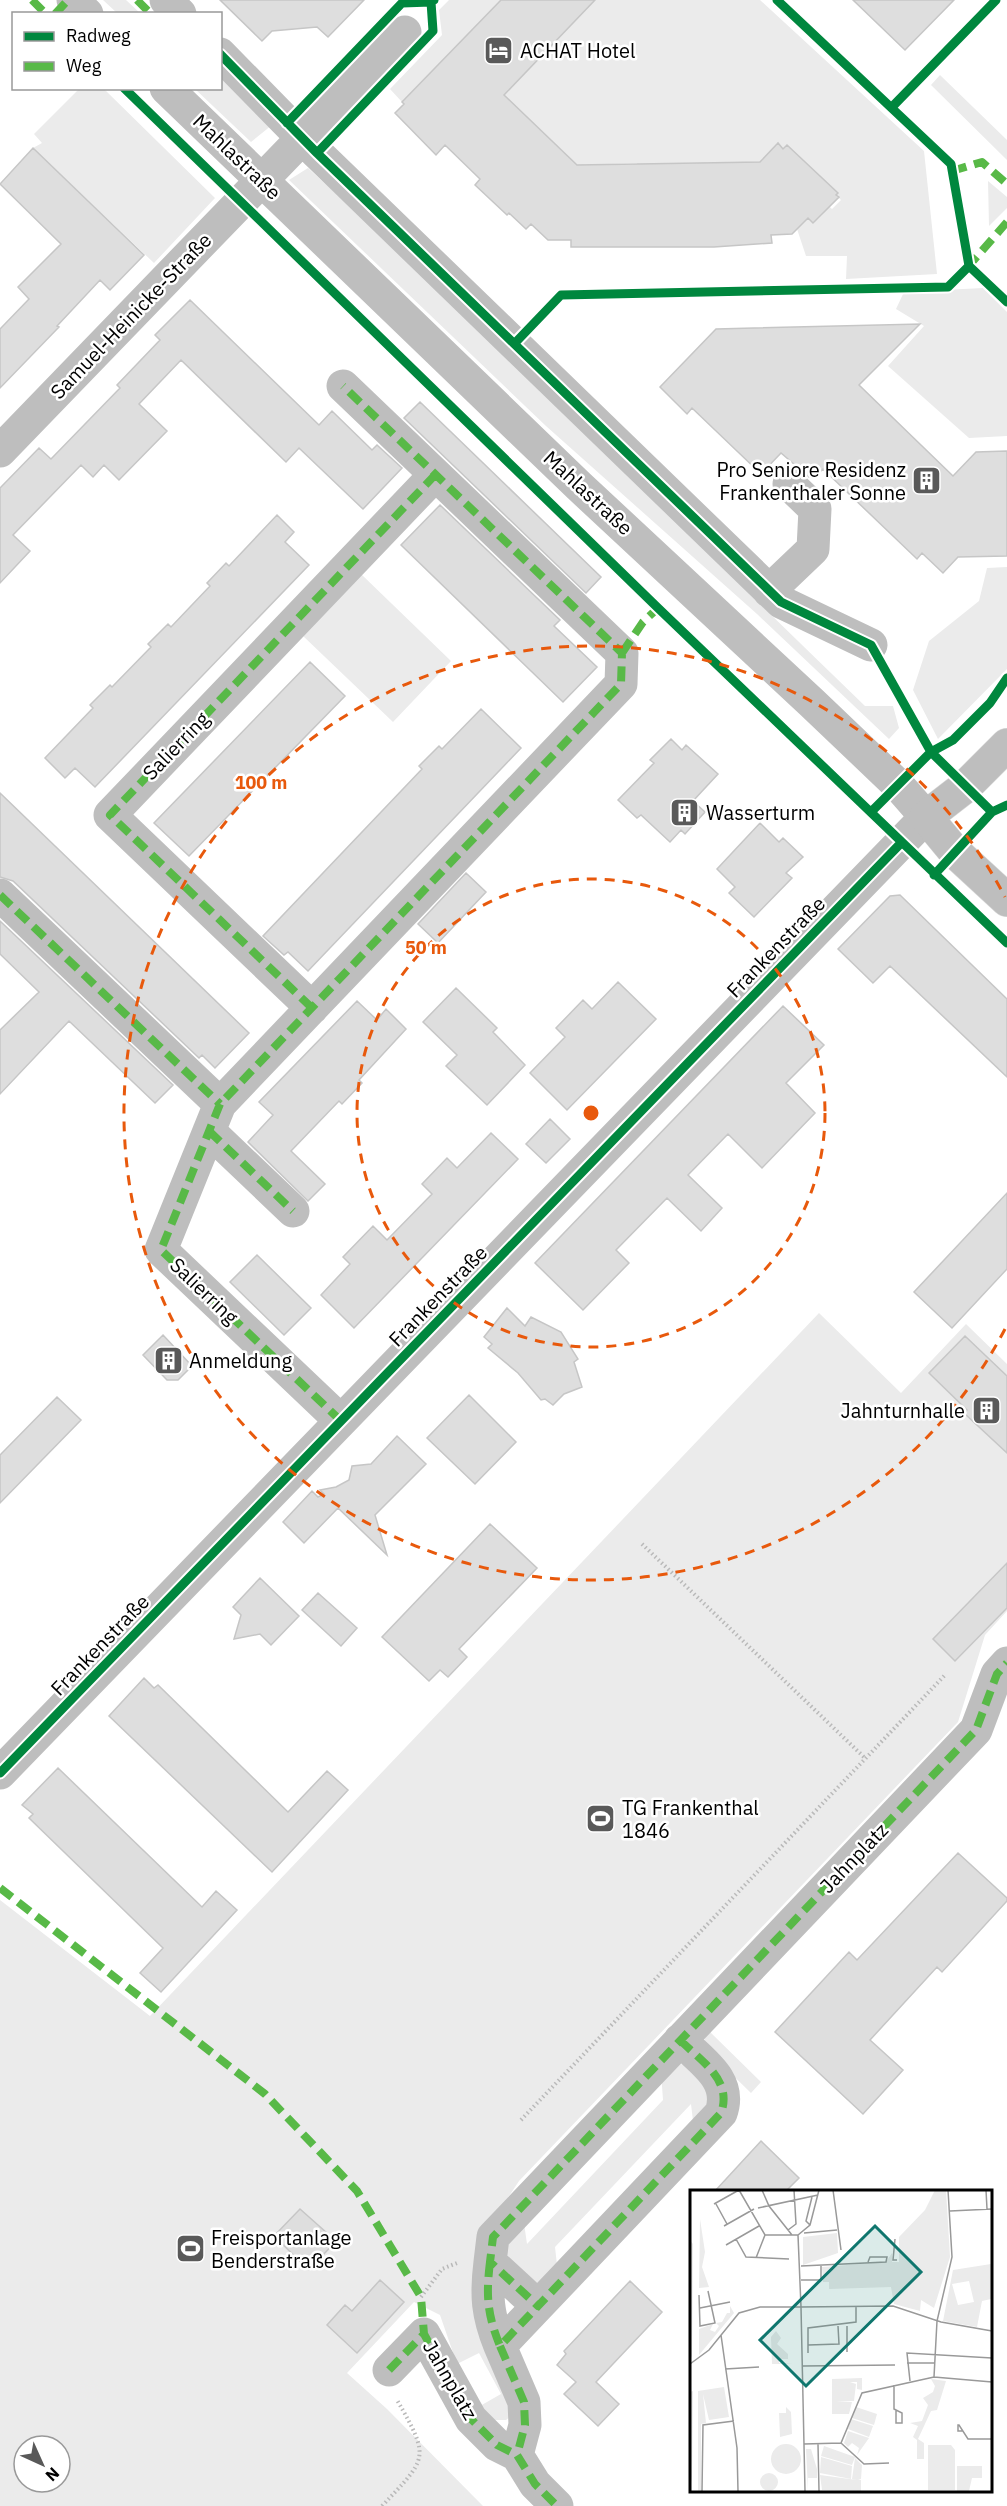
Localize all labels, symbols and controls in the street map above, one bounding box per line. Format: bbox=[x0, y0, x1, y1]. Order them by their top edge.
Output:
legend bbox=[12, 12, 222, 90]
text: Radweg bbox=[66, 24, 131, 47]
hotel icon: ACHAT Hotel bbox=[483, 35, 515, 67]
place label: ACHAT Hotel bbox=[520, 37, 635, 64]
text: Weg bbox=[66, 54, 102, 77]
street label: Mahlastraße bbox=[187, 108, 287, 206]
street label: Samuel-Heinicke-Straße bbox=[44, 227, 217, 405]
street label: Mahlastraße bbox=[538, 444, 639, 541]
place label: Pro Seniore Residenz Frankenthaler Sonne bbox=[716, 456, 906, 506]
building icon: Pro Seniore Residenz Frankenthaler Sonne bbox=[911, 465, 943, 497]
street label: Salierring bbox=[136, 705, 215, 786]
text: 100 m bbox=[235, 771, 287, 794]
building icon: Wasserturm bbox=[669, 797, 701, 829]
place label: Wasserturm bbox=[706, 799, 815, 826]
street label: Frankenstraße bbox=[720, 890, 831, 1003]
text: 50 m bbox=[405, 936, 447, 959]
centre of rings bbox=[581, 1103, 601, 1123]
street label: Frankenstraße bbox=[382, 1239, 493, 1352]
street label: Salierring bbox=[164, 1251, 245, 1330]
building icon: Anmeldung bbox=[152, 1345, 184, 1377]
place label: Anmeldung bbox=[189, 1347, 292, 1374]
building icon: Jahnturnhalle bbox=[970, 1395, 1002, 1427]
place label: Jahnturnhalle bbox=[841, 1397, 965, 1424]
street label: Frankenstraße bbox=[44, 1588, 155, 1701]
place label: TG Frankenthal 1846 bbox=[622, 1794, 759, 1844]
sports icon: TG Frankenthal 1846 bbox=[585, 1803, 617, 1835]
street label: Jahnplatz bbox=[813, 1817, 894, 1899]
inset map bbox=[690, 2190, 992, 2491]
place label: Freisportanlage Benderstraße bbox=[211, 2224, 352, 2274]
sports icon: Freisportanlage Benderstraße bbox=[174, 2233, 206, 2265]
street label: Jahnplatz bbox=[417, 2335, 484, 2424]
north arrow bbox=[12, 2434, 72, 2494]
text: N bbox=[41, 2463, 64, 2486]

